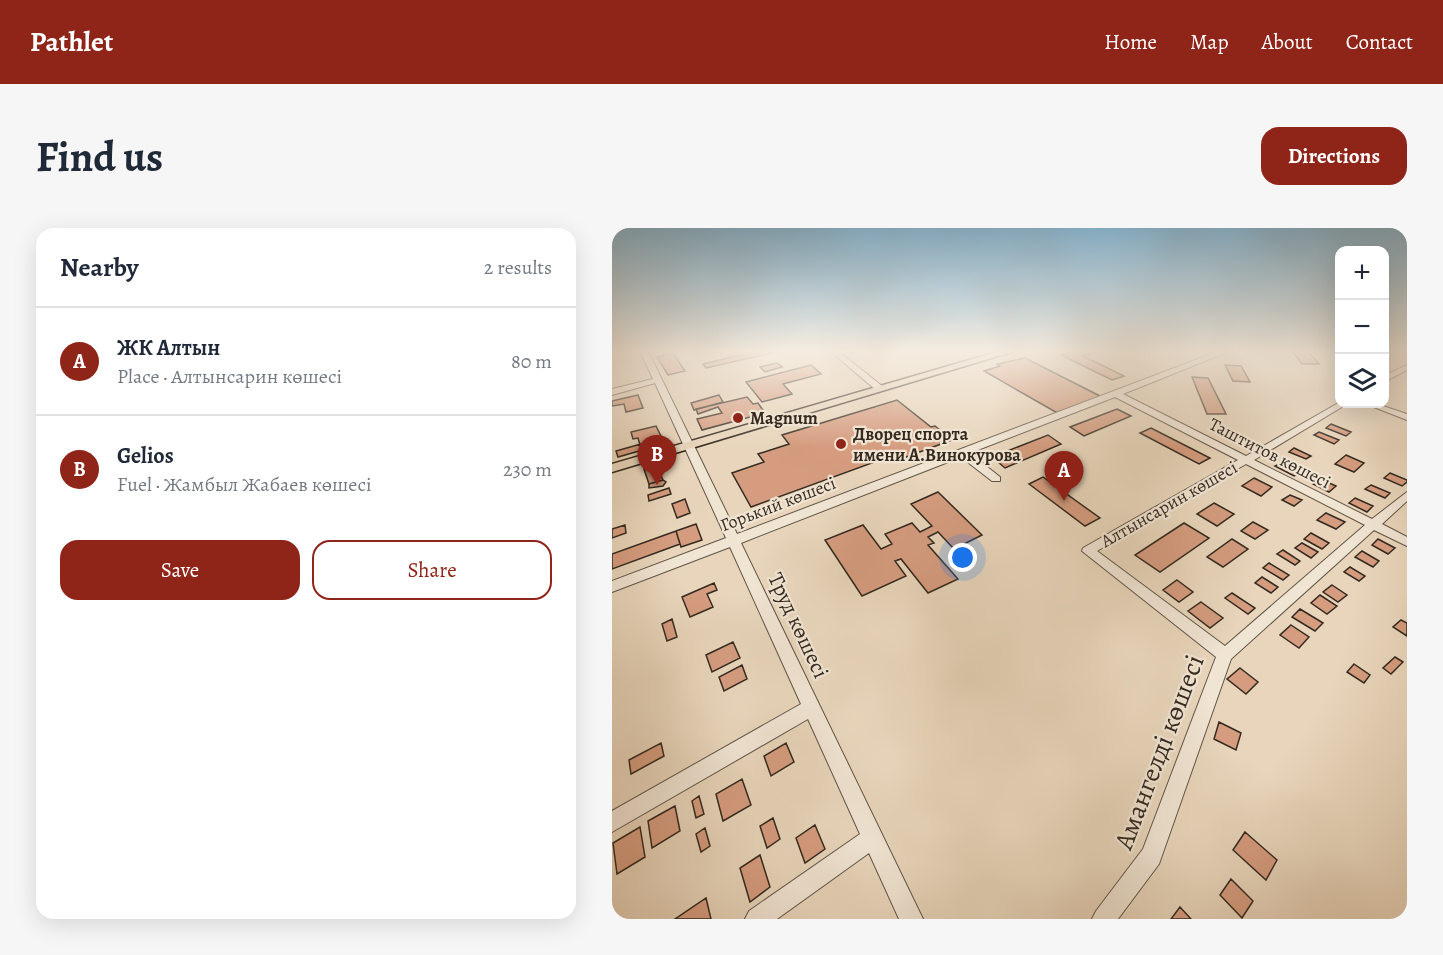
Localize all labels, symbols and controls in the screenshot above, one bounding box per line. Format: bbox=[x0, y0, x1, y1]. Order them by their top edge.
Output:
text: Pathlet bbox=[30, 23, 113, 61]
text: Home bbox=[1104, 28, 1157, 56]
text: Map bbox=[1190, 28, 1228, 56]
text: About bbox=[1261, 28, 1313, 56]
text: Contact bbox=[1346, 28, 1413, 56]
button: Directions bbox=[1261, 127, 1407, 185]
text: Find us bbox=[36, 128, 163, 185]
map controls bbox=[1335, 246, 1389, 408]
button: + bbox=[1335, 246, 1389, 300]
text: Nearby bbox=[60, 250, 139, 285]
text: 2 results bbox=[484, 254, 552, 281]
button: − bbox=[1335, 300, 1389, 354]
text: ЖК Алтын bbox=[117, 333, 220, 363]
text: A bbox=[73, 348, 86, 375]
text: 80 m bbox=[511, 348, 552, 375]
button: layers bbox=[1335, 354, 1389, 408]
text: Place · Алтынсарин көшесі bbox=[117, 363, 342, 390]
place label: Magnum bbox=[750, 406, 818, 430]
marker: Magnum bbox=[731, 411, 745, 425]
street label: Таштитов көшесі bbox=[1205, 412, 1335, 494]
place label: Дворец спорта имени А.Винокурова bbox=[853, 422, 1021, 467]
pin: B bbox=[638, 436, 676, 485]
marker: Дворец спорта имени А.Винокурова bbox=[834, 437, 848, 451]
text: Gelios bbox=[117, 441, 174, 471]
pin: A bbox=[1044, 452, 1084, 501]
street label: Алтынсарин көшесі bbox=[1096, 455, 1242, 553]
text: B bbox=[73, 456, 86, 483]
text: 230 m bbox=[503, 456, 552, 483]
text: Fuel · Жамбыл Жабаев көшесі bbox=[117, 471, 372, 498]
street label: Горький көшесі bbox=[717, 471, 839, 537]
button: Save bbox=[60, 540, 300, 600]
button: Share bbox=[312, 540, 552, 600]
your location bbox=[948, 543, 977, 572]
street label: Труд көшесі bbox=[760, 568, 836, 683]
street label: Амангелді көшесі bbox=[1105, 650, 1213, 855]

